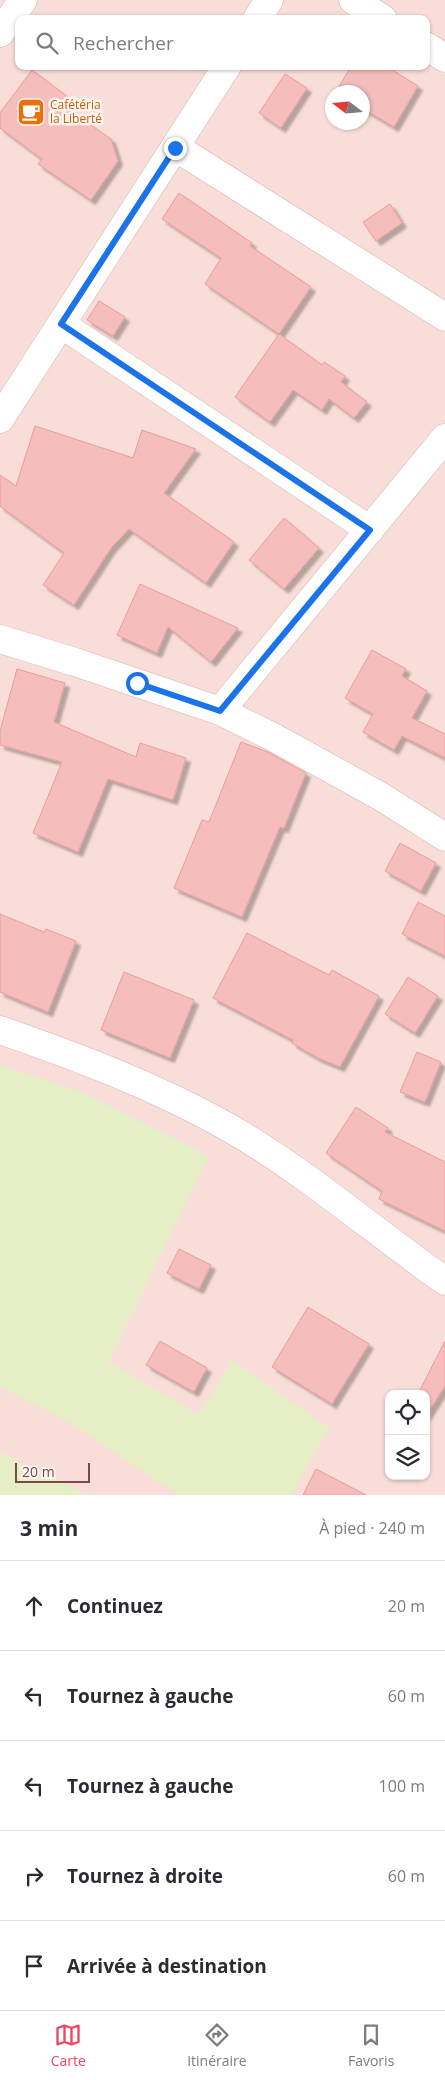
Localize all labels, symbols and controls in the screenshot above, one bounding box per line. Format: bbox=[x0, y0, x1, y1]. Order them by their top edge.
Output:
search box bbox=[15, 15, 430, 70]
icon: search bbox=[33, 29, 61, 57]
text: Rechercher bbox=[73, 30, 174, 56]
north arrow bbox=[325, 85, 370, 130]
place label: Cafétéria la Liberté bbox=[50, 96, 102, 127]
cafe icon: Cafétéria la Liberté bbox=[16, 97, 46, 127]
route end bbox=[164, 137, 187, 160]
route start bbox=[126, 672, 149, 695]
map controls bbox=[385, 1390, 430, 1480]
button: locate bbox=[385, 1390, 430, 1435]
button: layers bbox=[385, 1435, 430, 1480]
scale bar bbox=[15, 1460, 90, 1483]
text: 20 m bbox=[22, 1462, 55, 1481]
text: 3 min bbox=[20, 1514, 78, 1542]
text: À pied · 240 m bbox=[319, 1517, 425, 1539]
icon: ahead bbox=[20, 1592, 48, 1620]
text: Continuez bbox=[67, 1593, 163, 1619]
text: 20 m bbox=[388, 1595, 425, 1617]
icon: left bbox=[20, 1682, 48, 1710]
text: Tournez à gauche bbox=[67, 1683, 233, 1709]
text: 60 m bbox=[388, 1685, 425, 1707]
icon: left bbox=[20, 1772, 48, 1800]
text: Tournez à gauche bbox=[67, 1773, 233, 1799]
text: 100 m bbox=[379, 1775, 425, 1797]
icon: right bbox=[20, 1862, 48, 1890]
text: Tournez à droite bbox=[67, 1863, 223, 1889]
text: 60 m bbox=[388, 1865, 425, 1887]
icon: arrive bbox=[20, 1952, 48, 1980]
text: Arrivée à destination bbox=[67, 1953, 267, 1979]
tab: Carte bbox=[51, 2021, 86, 2070]
tab: Itinéraire bbox=[187, 2021, 247, 2070]
tab: Favoris bbox=[348, 2021, 394, 2070]

